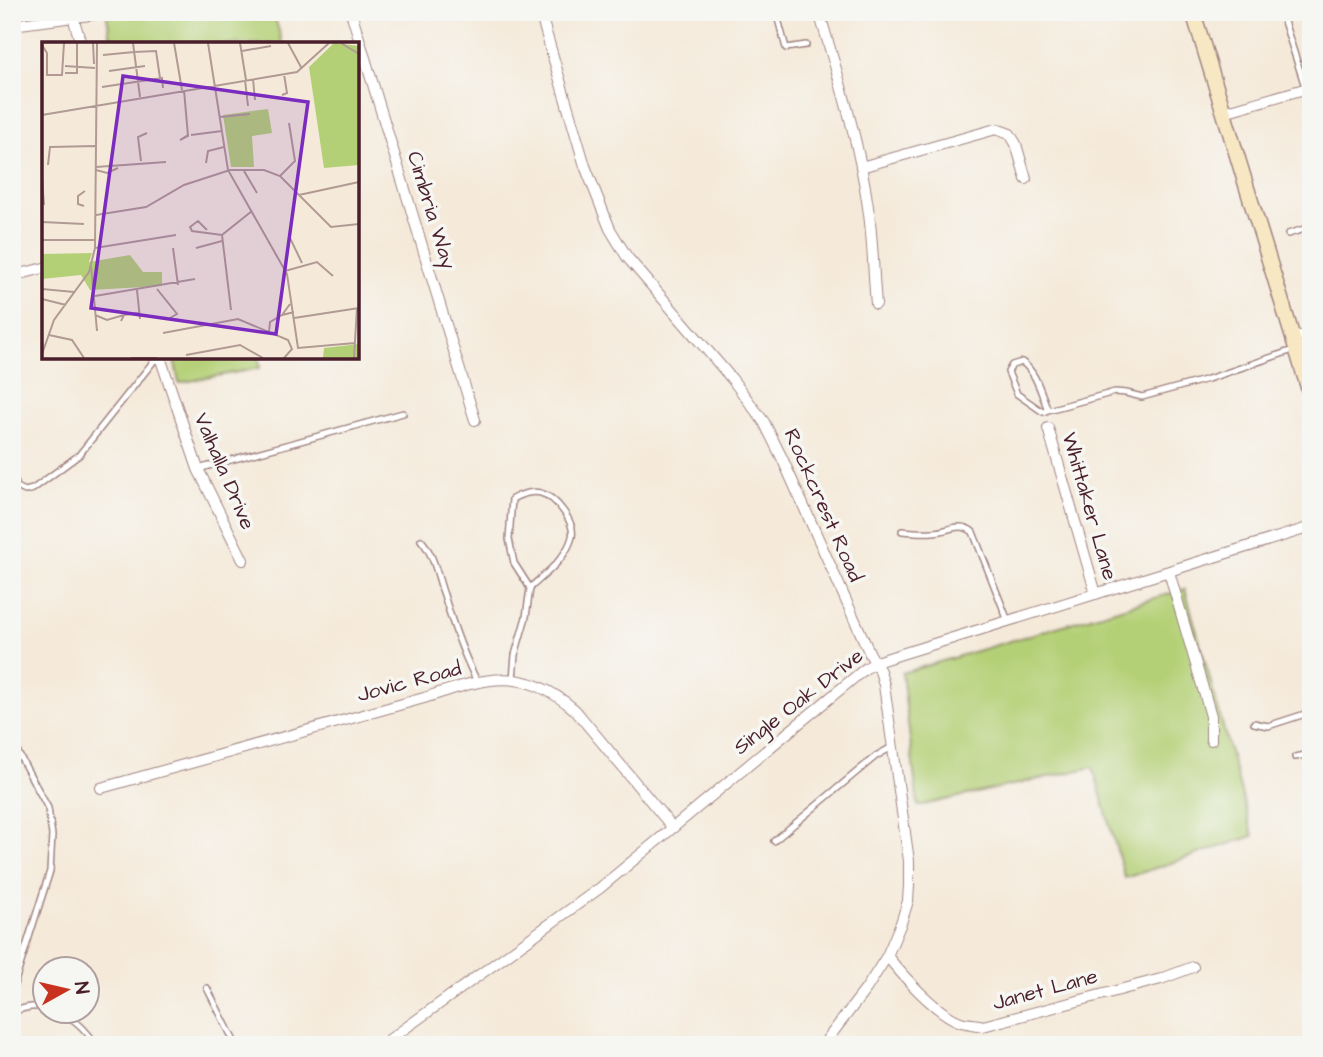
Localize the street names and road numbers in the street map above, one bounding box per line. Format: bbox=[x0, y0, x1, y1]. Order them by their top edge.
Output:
street label: Cimbria Way bbox=[398, 148, 463, 274]
street label: Valhalla Drive bbox=[187, 408, 262, 534]
street label: Rockcrest Road bbox=[777, 424, 870, 587]
street label: Whittaker Lane bbox=[1055, 429, 1124, 583]
street label: Single Oak Drive bbox=[727, 641, 871, 763]
street label: Jovic Road bbox=[354, 654, 465, 709]
street label: Janet Lane bbox=[989, 962, 1101, 1017]

